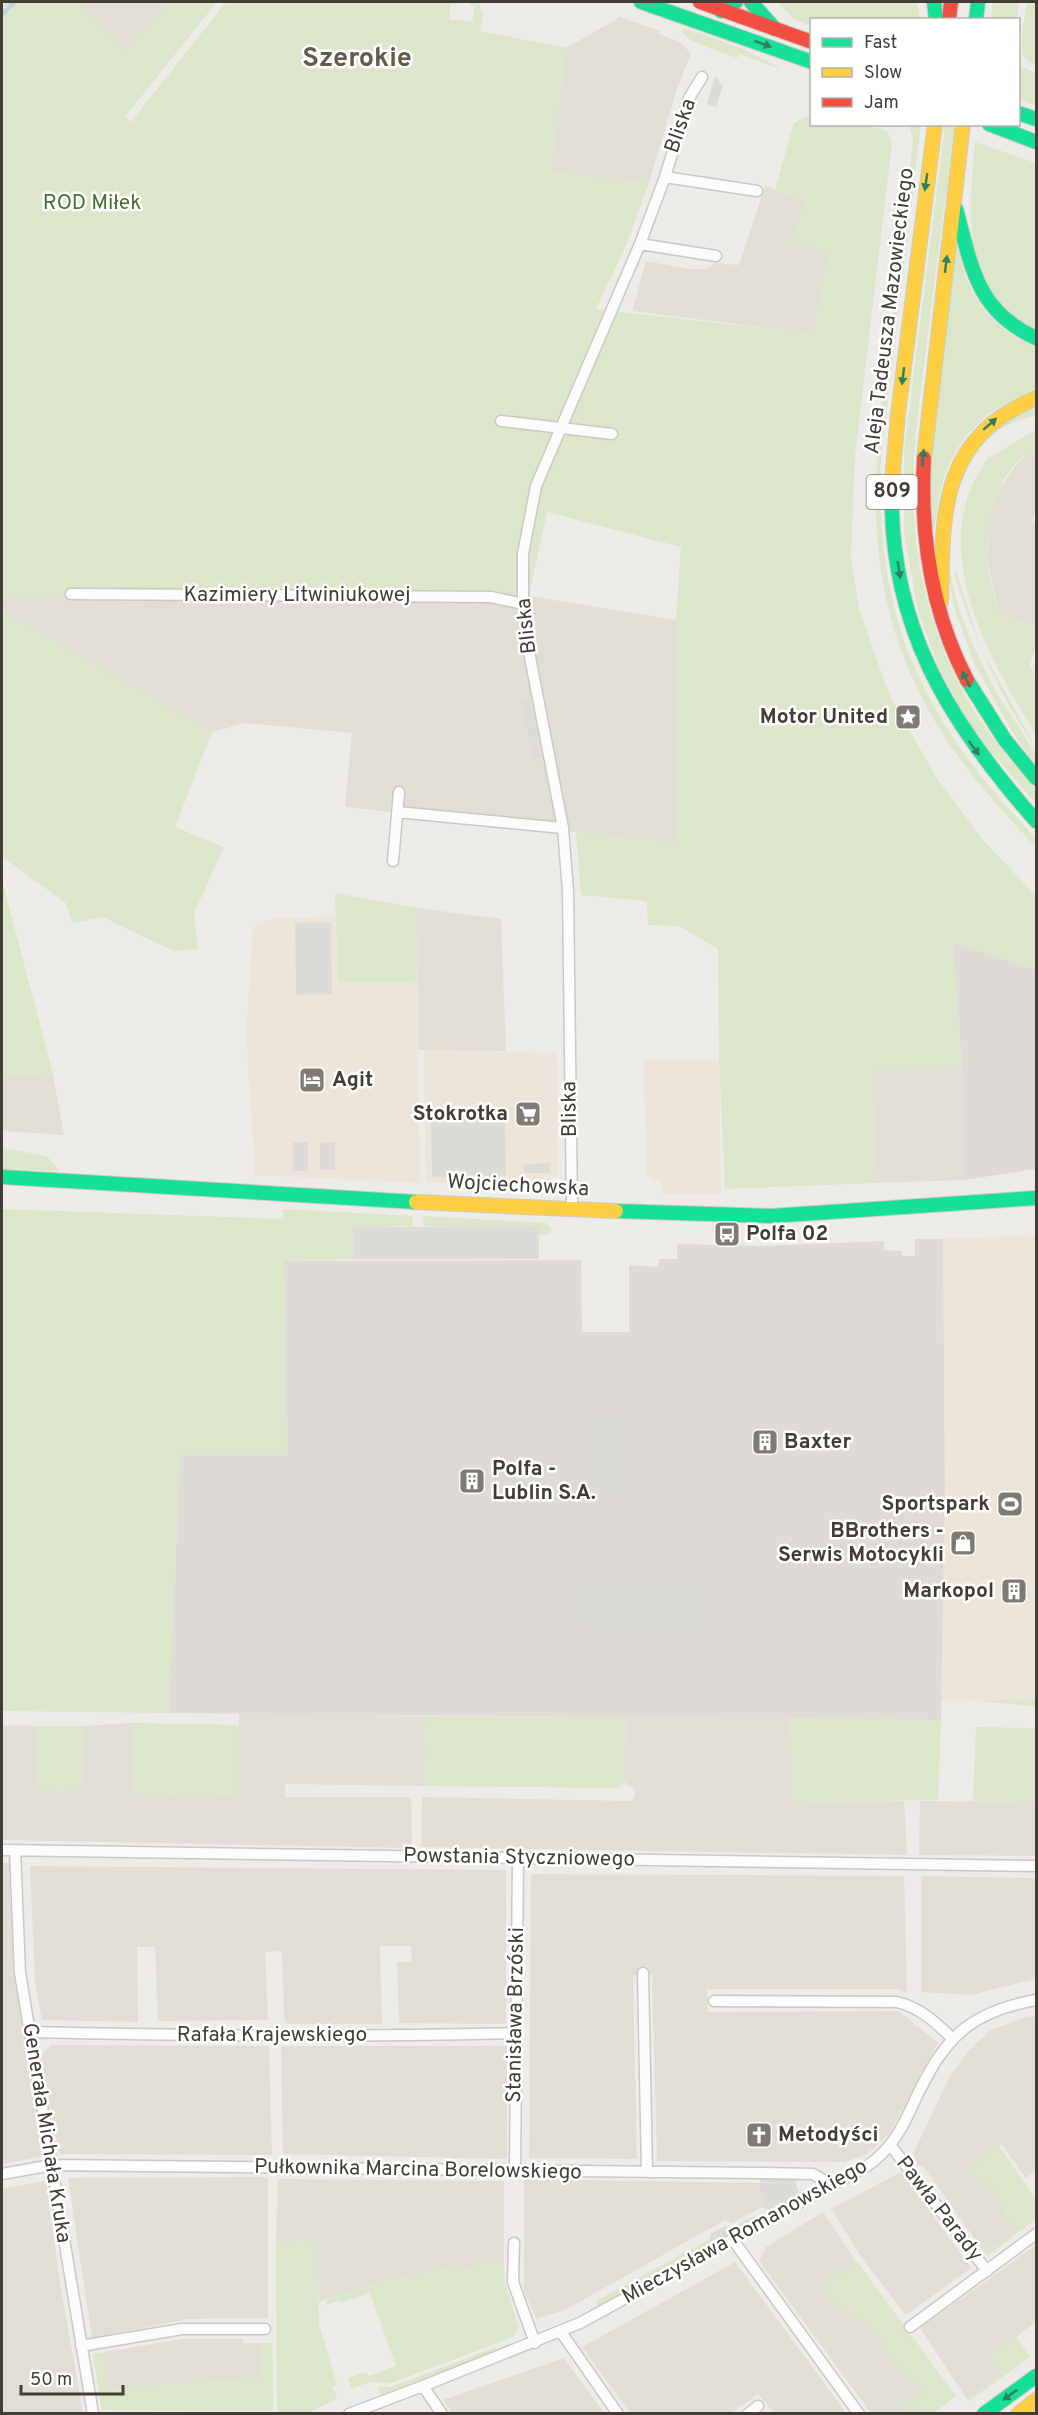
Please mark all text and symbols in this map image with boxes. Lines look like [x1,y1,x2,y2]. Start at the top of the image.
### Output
legend [810,18,1020,126]
text: Fast [864,32,897,55]
one-way arrow [754,40,772,50]
district label: Szerokie [302,42,412,76]
text: Slow [864,62,902,85]
text: Jam [864,92,899,115]
street label: Bliska [659,95,703,157]
street label: Aleja Tadeusza Mazowieckiego [859,166,921,456]
one-way arrow [922,173,931,192]
park label: ROD Miłek [43,190,141,217]
one-way arrow [941,255,951,274]
one-way arrow [898,367,907,386]
one-way arrow [982,418,997,431]
one-way arrow [918,448,928,467]
road number: 809 [866,475,918,509]
one-way arrow [894,561,903,580]
street label: Kazimiery Litwiniukowej [184,582,411,609]
street label: Bliska [511,597,543,655]
one-way arrow [961,671,971,688]
place icon: Motor United [893,702,923,732]
place label: Motor United [760,704,888,731]
one-way arrow [967,740,979,755]
hotel icon: Agit [297,1065,327,1095]
place label: Agit [332,1067,373,1094]
street label: Bliska [556,1081,584,1137]
supermarket icon: Stokrotka [513,1099,543,1129]
place label: Stokrotka [413,1101,508,1128]
street label: Wojciechowska [446,1169,590,1203]
bus stop icon: Polfa 02 [712,1219,742,1249]
place label: Polfa 02 [746,1221,828,1248]
building icon: Baxter [750,1427,780,1457]
place label: Baxter [784,1429,851,1456]
place label: Polfa - Lublin S.A. [492,1456,596,1507]
building icon: Polfa - Lublin S.A. [457,1466,487,1496]
sports icon: Sportspark [995,1489,1025,1519]
place label: Sportspark [881,1491,990,1518]
place label: BBrothers - Serwis Motocykli [778,1518,944,1569]
shop icon: BBrothers - Serwis Motocykli [948,1528,978,1558]
building icon: Markopol [999,1576,1029,1606]
place label: Markopol [903,1578,994,1605]
street label: Powstania Styczniowego [403,1842,635,1874]
street label: Stanisława Brzóski [501,1927,531,2103]
street label: Generała Michała Kruka [15,2021,77,2245]
street label: Rafała Krajewskiego [177,2022,367,2049]
church icon: Metodyści [744,2120,774,2150]
place label: Metodyści [778,2122,878,2149]
street label: Pawła Parady [889,2151,989,2267]
street label: Mieczysława Romanowskiego [618,2153,872,2311]
street label: Pułkownika Marcina Borelowskiego [254,2154,582,2186]
scale bar [21,2358,123,2396]
text: 50 m [30,2369,72,2392]
one-way arrow [1003,2389,1019,2401]

